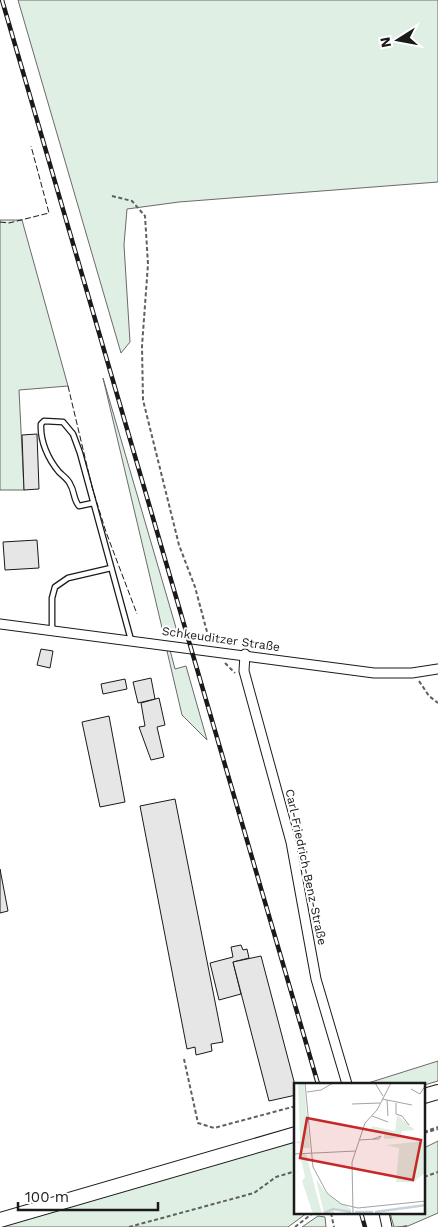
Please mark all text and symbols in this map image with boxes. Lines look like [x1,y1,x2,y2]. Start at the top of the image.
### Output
north arrow [373,15,423,65]
text: N [376,36,394,49]
street label: Schkeuditzer Straße [161,624,281,654]
street label: Carl-Friedrich-Benz-Straße [283,788,329,946]
inset map [294,1083,426,1214]
scale bar [18,1180,158,1212]
text: 100 m [25,1188,69,1206]

